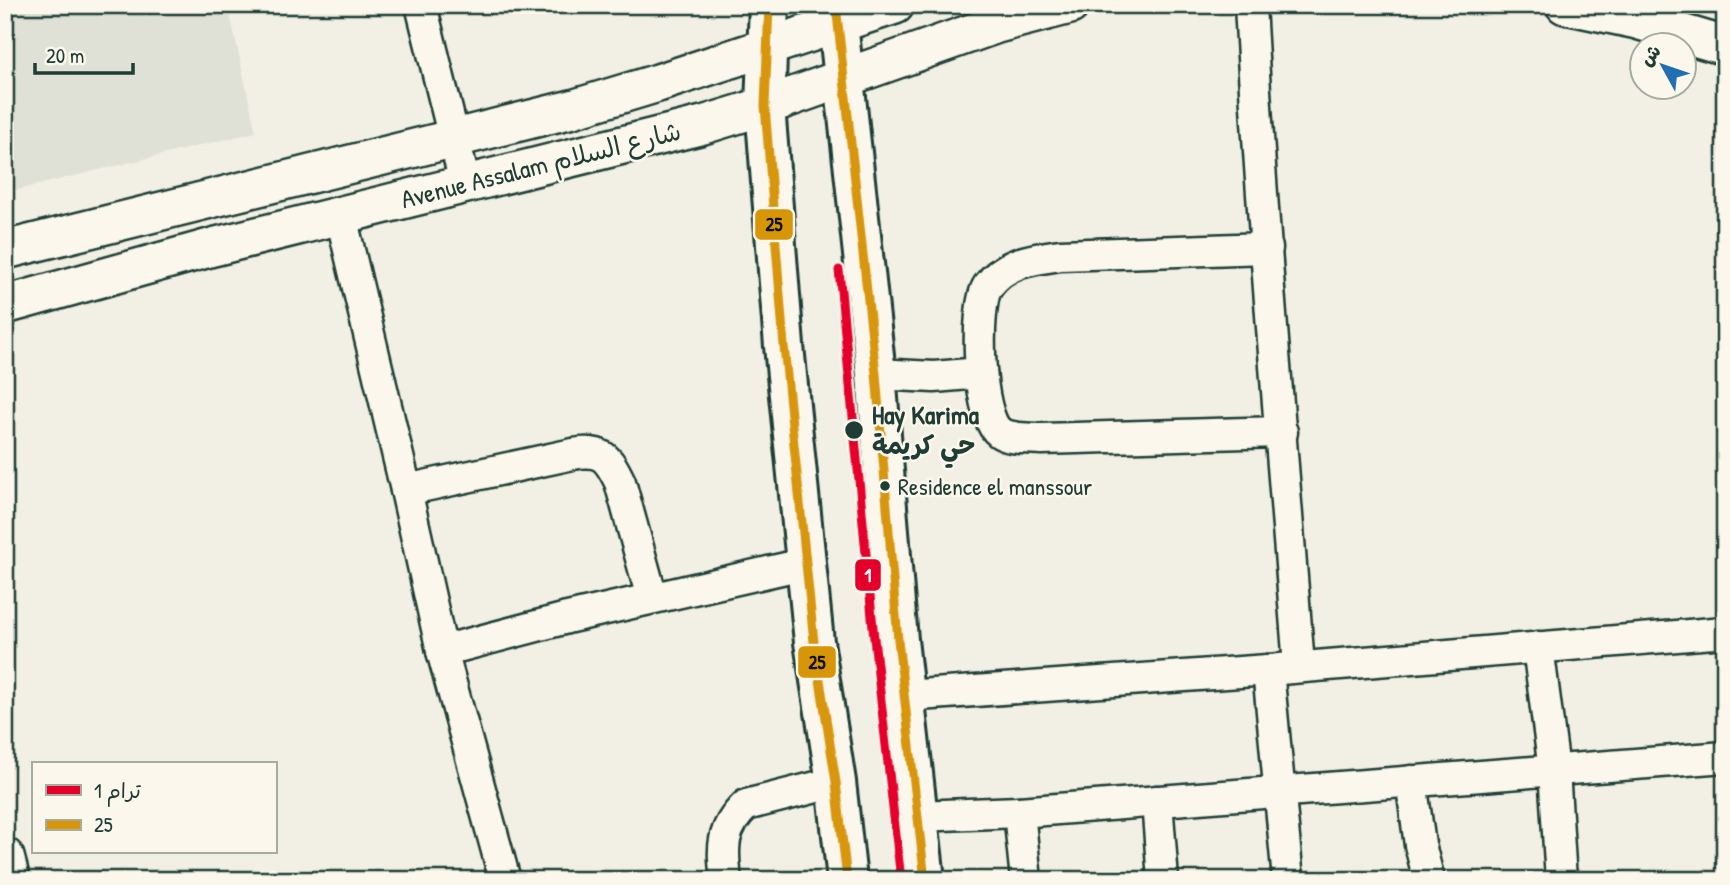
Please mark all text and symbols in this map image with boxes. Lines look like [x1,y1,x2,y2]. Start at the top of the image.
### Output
scale bar [35,32,133,76]
north arrow [1628,32,1698,102]
text: ش [1633,39,1667,71]
text: 20 m [46,41,84,70]
street label: Avenue Assalam شارع السلام [397,113,685,219]
line badge: 25 [754,208,794,241]
text: 25 [766,211,783,237]
place label: Hay Karima حي كريمة [872,397,980,469]
marker: Hay Karima حي كريمة [843,419,865,441]
place label: Residence el manssour [898,470,1092,502]
marker: Residence el manssour [878,479,892,493]
line badge: 1 [854,558,882,592]
text: 1 [865,562,872,588]
line badge: 25 [797,645,837,679]
text: 25 [809,649,826,675]
legend [32,762,276,854]
text: ترام 1 [94,776,142,807]
text: 25 [94,810,113,839]

